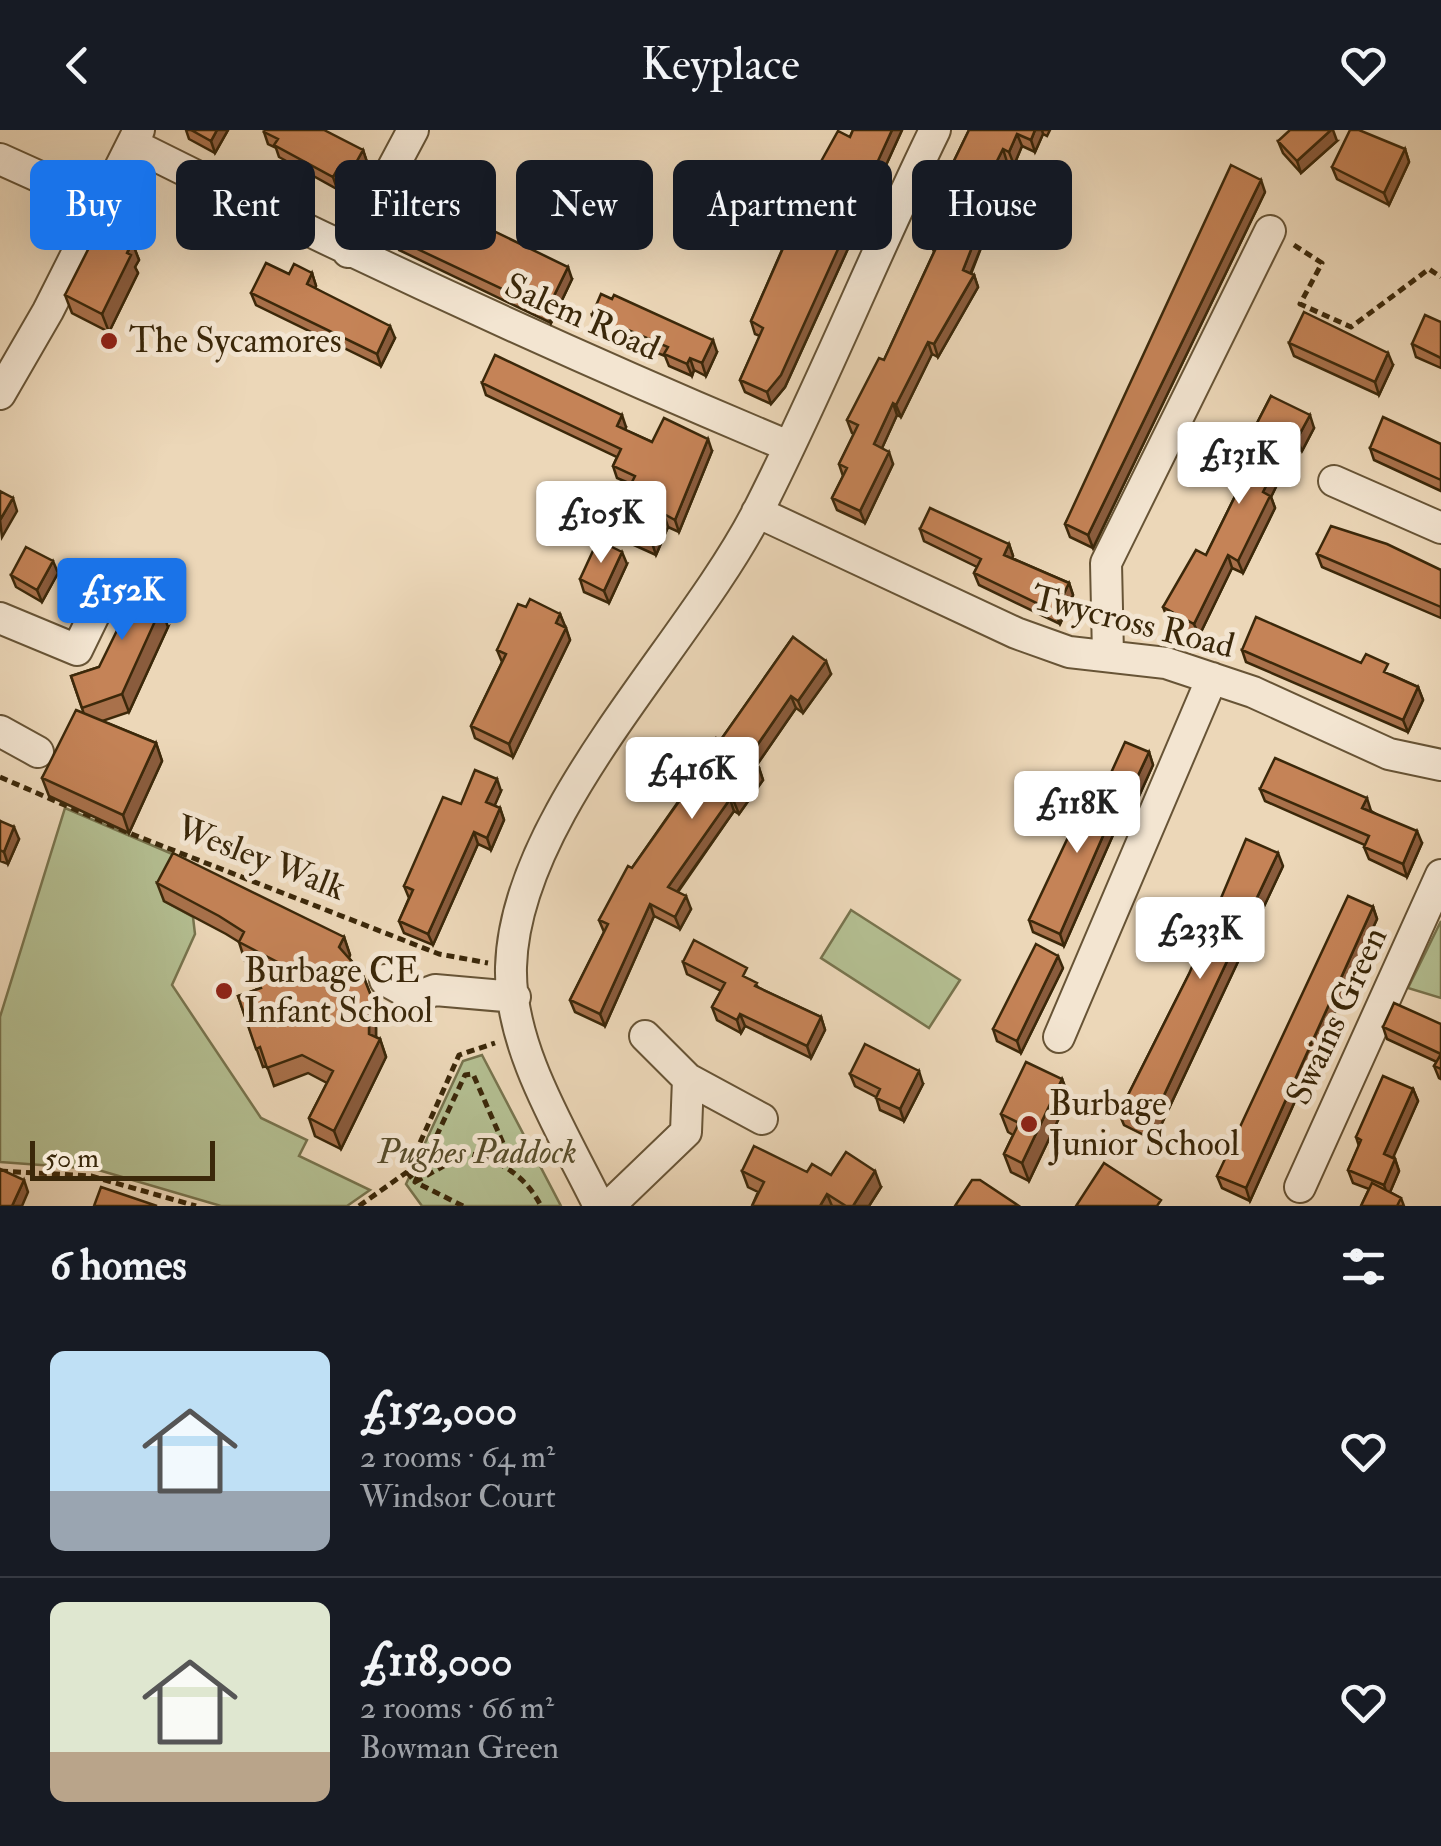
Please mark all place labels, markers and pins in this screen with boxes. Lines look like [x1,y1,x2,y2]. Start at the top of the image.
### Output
place label: The Sycamores [129,319,342,363]
marker: The Sycamores [98,330,120,352]
pin: £131K [1169,422,1309,507]
pin: £105K [531,481,671,566]
pin: £152K [52,558,192,643]
pin: £416K [622,737,762,822]
pin: £118K [1007,771,1147,856]
pin: £233K [1130,897,1270,982]
place label: Burbage CE Infant School [244,949,433,1033]
marker: Burbage CE Infant School [213,980,235,1002]
place label: Burbage Junior School [1048,1082,1239,1166]
marker: Burbage Junior School [1018,1113,1040,1135]

